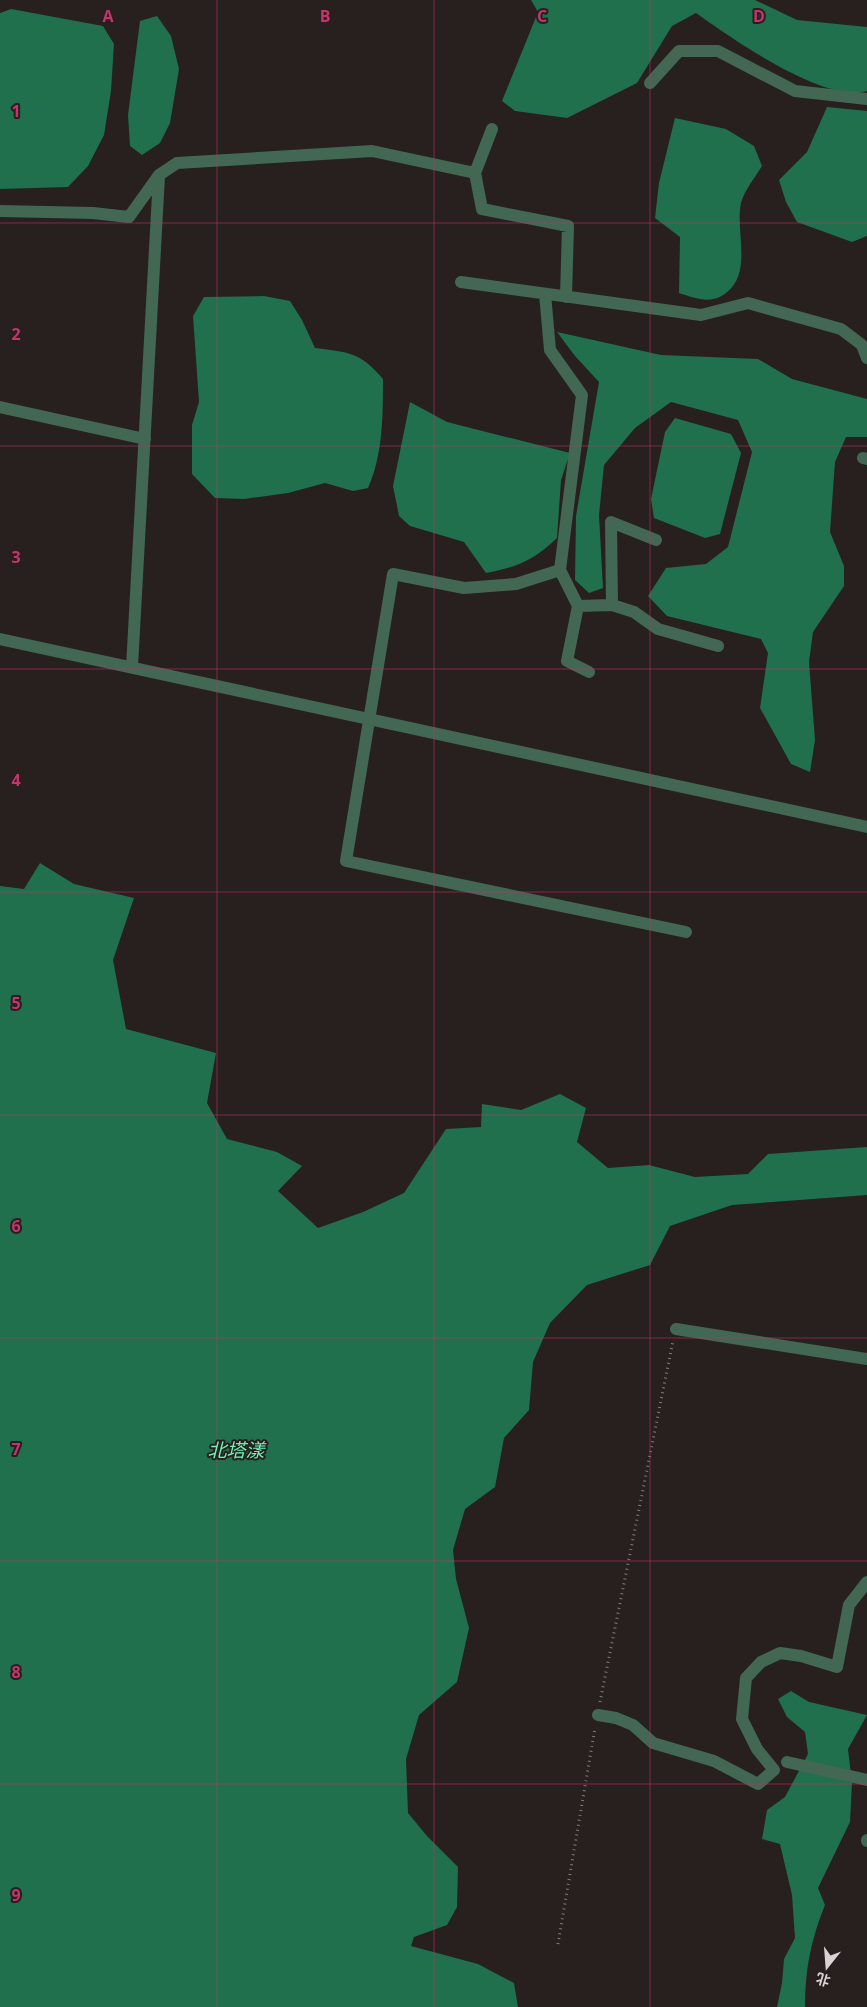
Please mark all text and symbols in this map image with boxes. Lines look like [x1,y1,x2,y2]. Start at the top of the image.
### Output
text: A [102,5,114,27]
text: B [320,5,330,27]
text: C [537,5,547,27]
text: D [753,5,765,27]
text: 1 [11,100,21,122]
text: 2 [11,323,21,345]
text: 3 [11,546,21,568]
text: 4 [11,769,21,791]
text: 5 [11,992,21,1014]
text: 6 [11,1215,21,1237]
water label: 北塔漾 [207,1437,267,1463]
text: 7 [11,1438,21,1460]
text: 8 [11,1661,21,1683]
text: 9 [11,1884,21,1906]
north arrow [802,1942,852,1992]
text: 北 [814,1969,833,1991]

